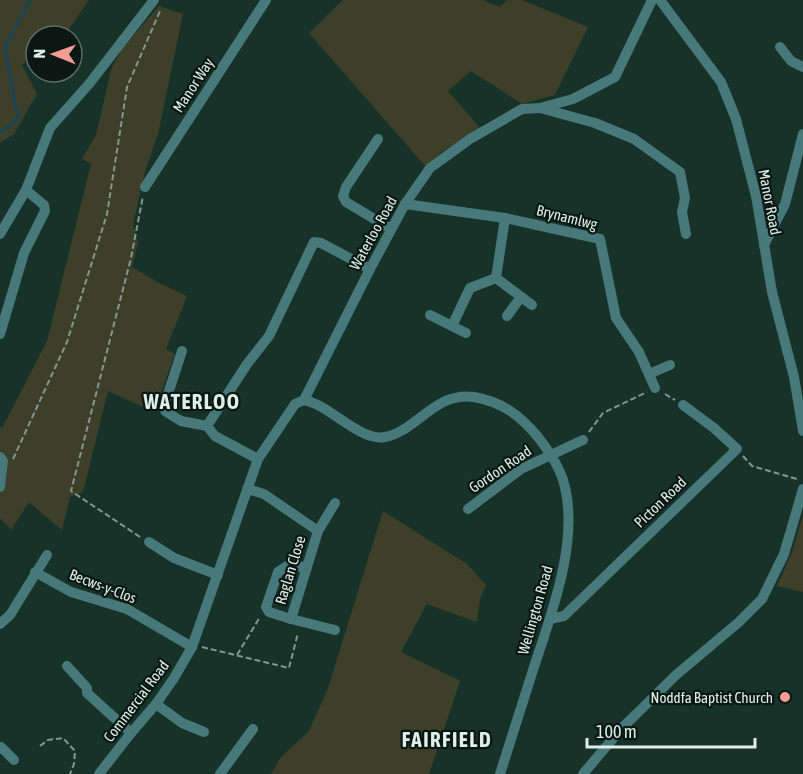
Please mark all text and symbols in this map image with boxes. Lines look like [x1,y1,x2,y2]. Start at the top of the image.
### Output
north arrow [24,24,84,84]
text: N [30,49,48,59]
street label: Manor Way [169,55,217,115]
street label: Manor Road [755,168,785,236]
street label: Waterloo Road [346,193,400,273]
street label: Brynamlwg [535,201,600,233]
district label: WATERLOO [142,389,241,413]
street label: Gordon Road [466,442,534,496]
street label: Picton Road [631,473,689,531]
street label: Raglan Close [272,533,309,606]
street label: Wellington Road [514,564,556,656]
street label: Becws-y-Clos [67,565,139,607]
street label: Commercial Road [100,657,172,745]
place label: Noddfa Baptist Church [651,689,773,706]
marker: Noddfa Baptist Church [778,690,792,704]
scale bar [587,711,755,749]
text: 100 m [596,721,637,742]
district label: FAIRFIELD [402,727,492,751]

